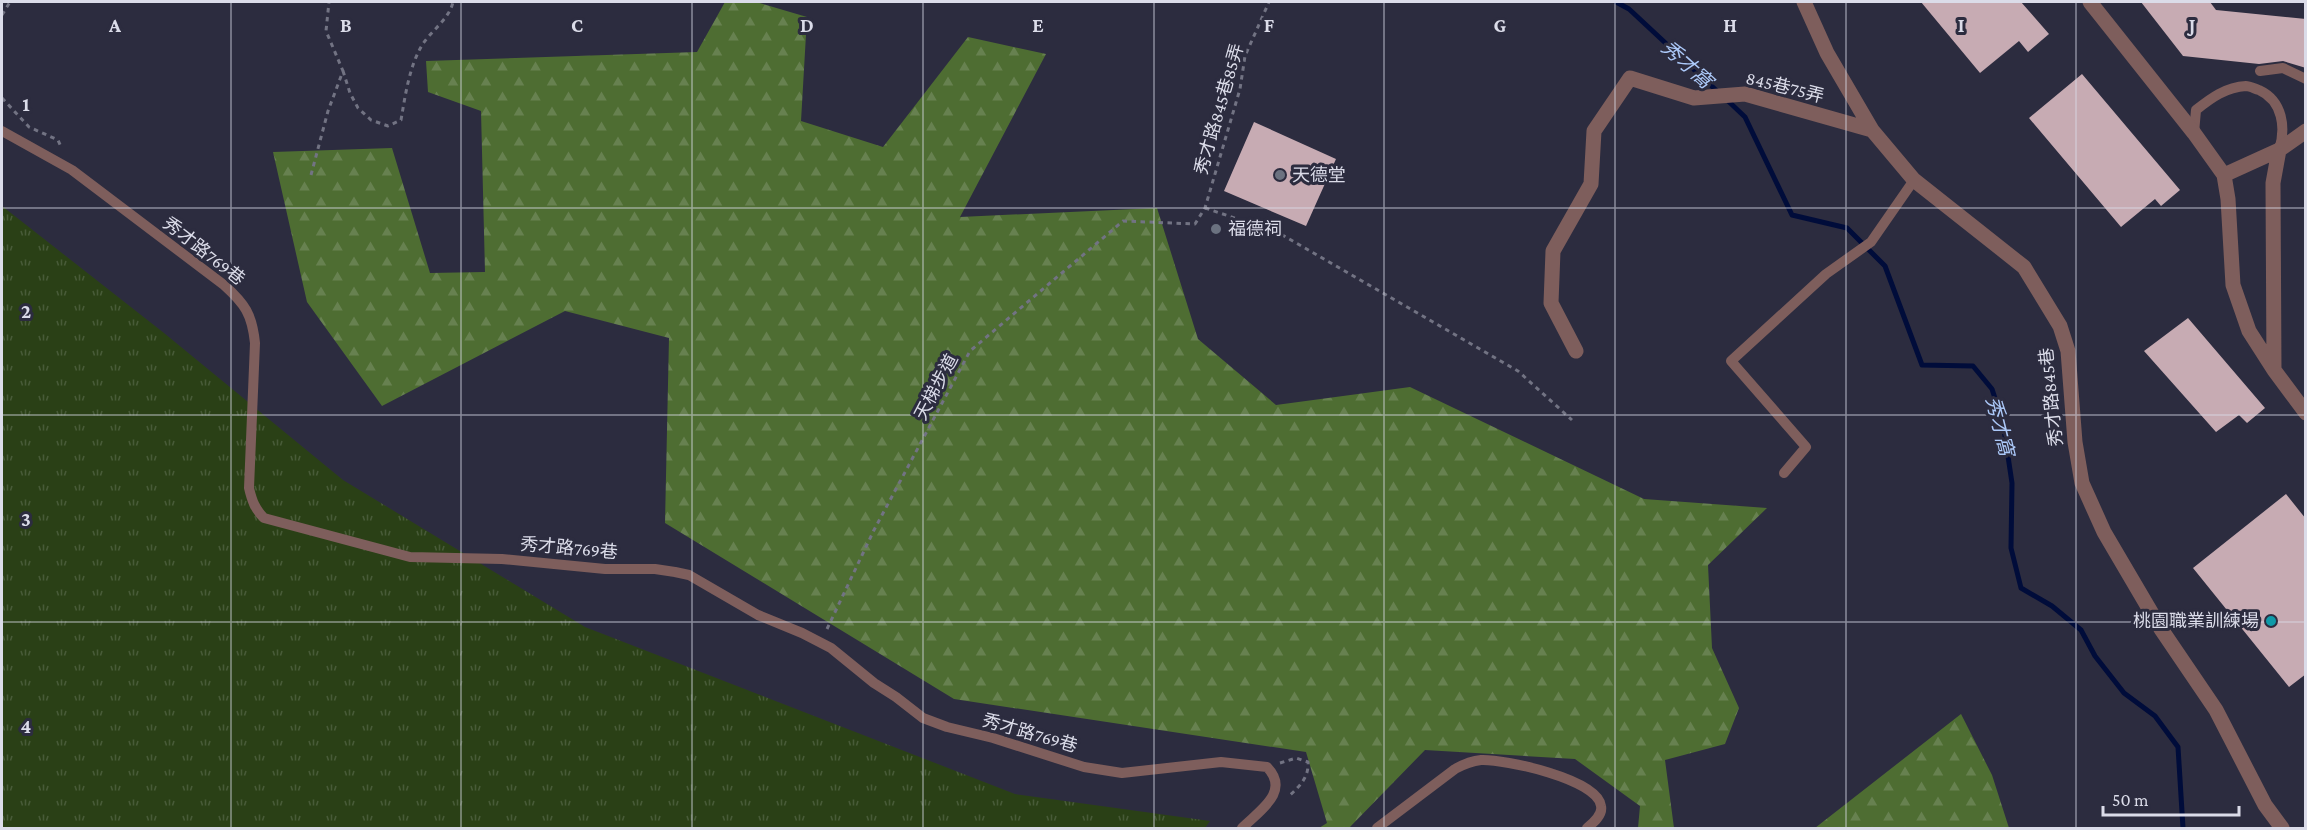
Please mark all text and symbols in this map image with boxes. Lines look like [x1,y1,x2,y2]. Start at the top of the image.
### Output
text: A [108,14,122,36]
text: B [340,14,352,36]
text: C [571,14,583,36]
text: D [800,14,814,36]
text: E [1032,14,1044,36]
text: F [1264,14,1275,36]
text: G [1494,14,1507,36]
text: H [1723,14,1737,36]
text: I [1958,14,1965,36]
text: J [2187,14,2196,36]
water label: 秀才窩 [1657,36,1719,94]
street label: 秀才路845巷85弄 [1191,41,1247,177]
street label: 845巷75弄 [1744,68,1826,106]
text: 1 [22,93,30,115]
place label: 天德堂 [1292,165,1346,185]
marker: 天德堂 [1273,168,1287,182]
street label: 秀才路769巷 [159,213,249,289]
place label: 福德祠 [1228,219,1282,239]
marker: 福德祠 [1209,222,1223,236]
text: 2 [21,300,31,322]
street label: 秀才路845巷 [2036,347,2066,447]
street label: 天梯步道 [910,351,962,423]
water label: 秀才窩 [1982,394,2019,461]
text: 3 [21,508,31,530]
street label: 秀才路769巷 [519,534,619,562]
place label: 桃園職業訓練場 [2133,611,2259,631]
marker: 桃園職業訓練場 [2264,614,2278,628]
street label: 秀才路769巷 [980,710,1080,756]
text: 4 [21,715,32,737]
scale bar [2103,779,2240,817]
text: 50 m [2112,790,2149,810]

